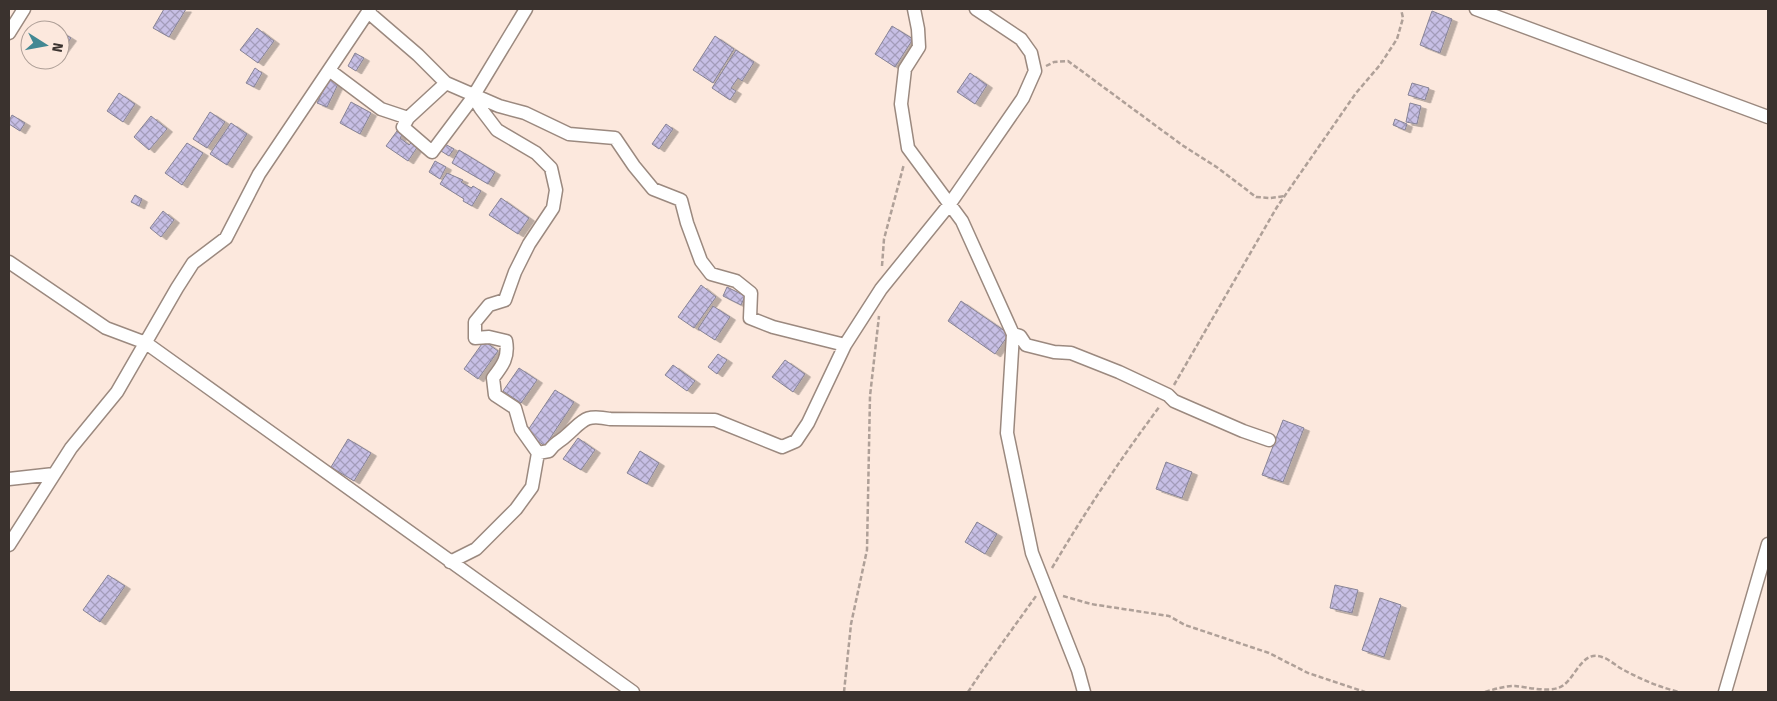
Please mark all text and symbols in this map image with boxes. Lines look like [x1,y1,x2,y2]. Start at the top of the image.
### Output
north arrow [20,20,70,70]
text: N [48,41,67,54]

